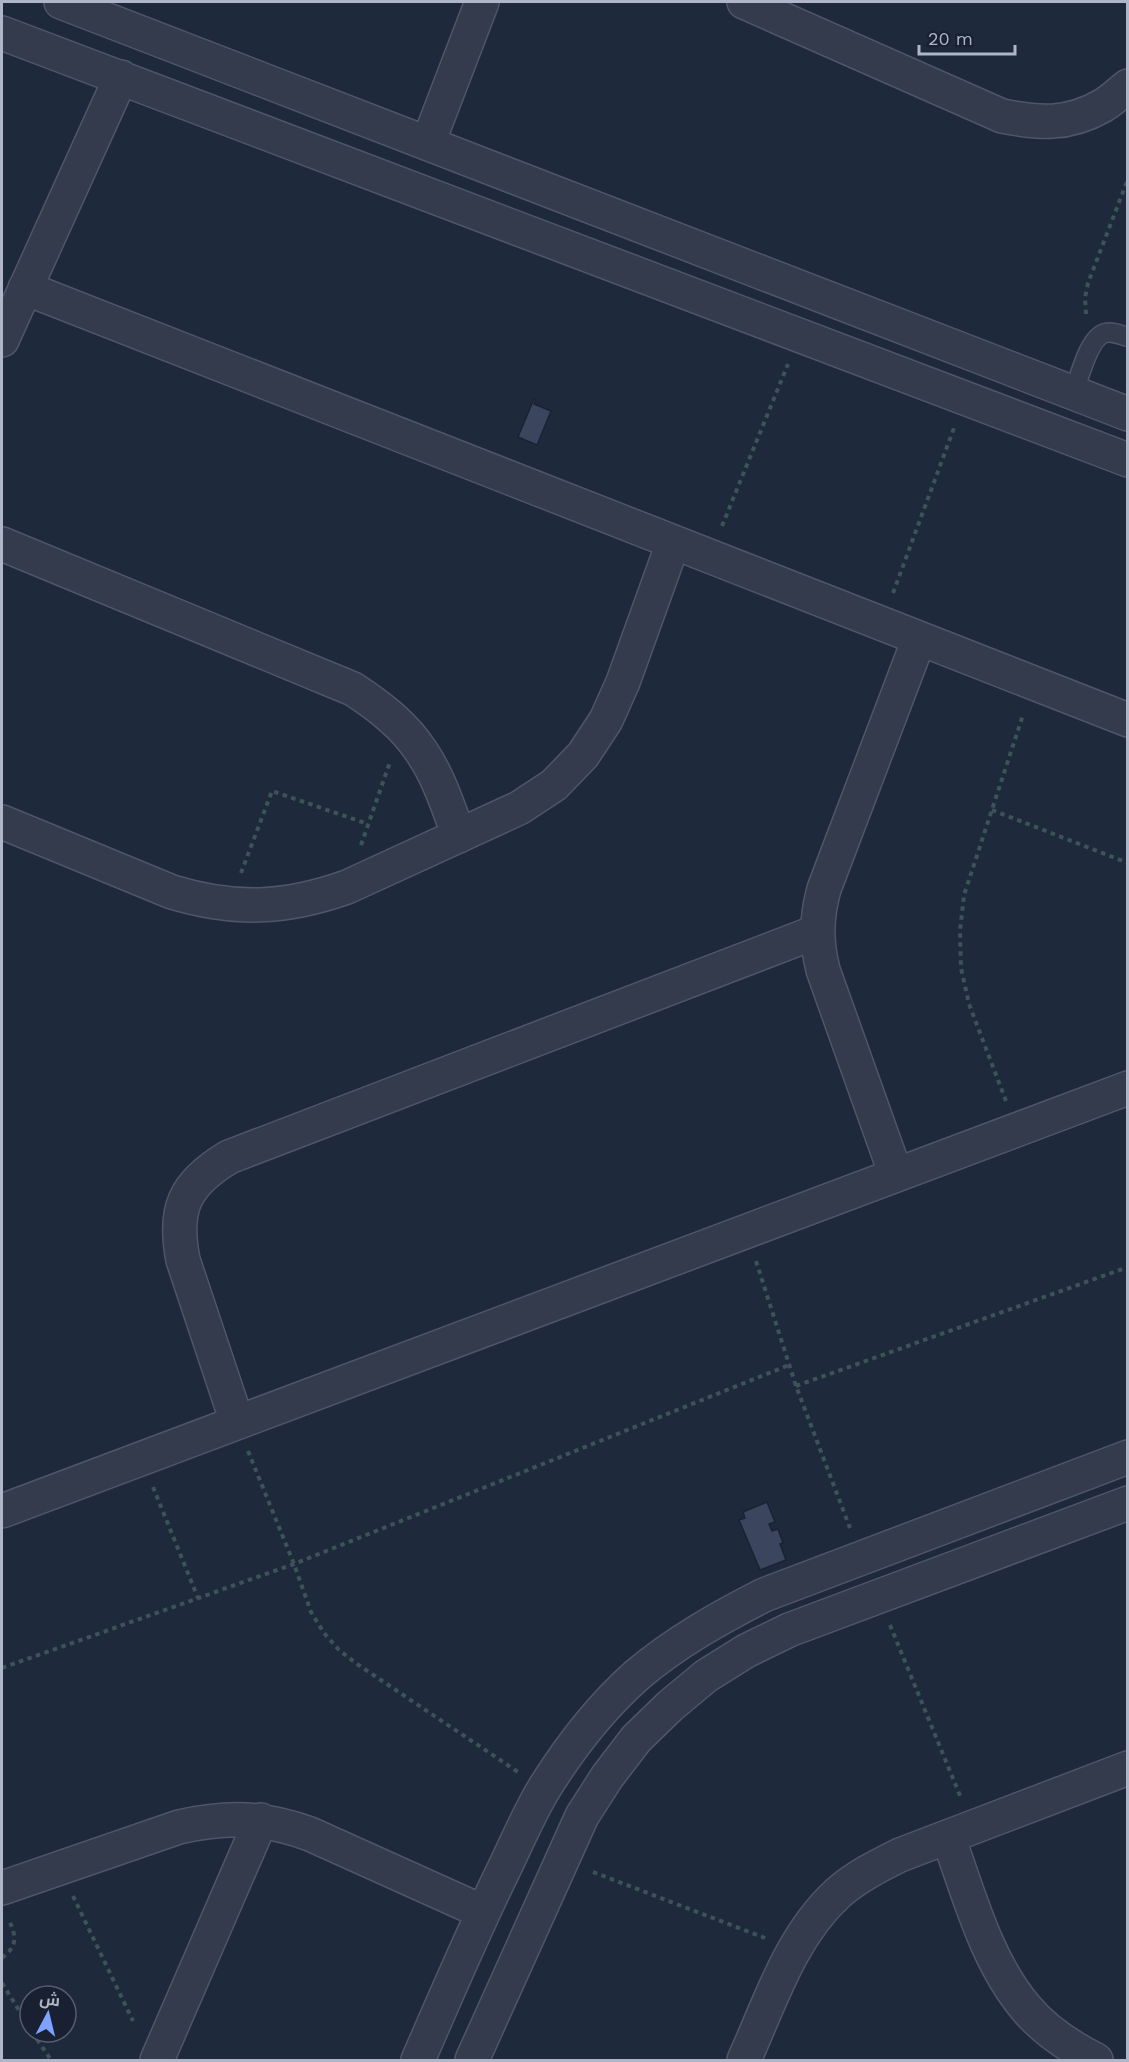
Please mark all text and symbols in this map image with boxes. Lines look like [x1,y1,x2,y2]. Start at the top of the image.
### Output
scale bar [919,18,1015,56]
text: 20 m [928,28,973,49]
north arrow [18,1984,78,2044]
text: ش [38,1989,61,2010]

